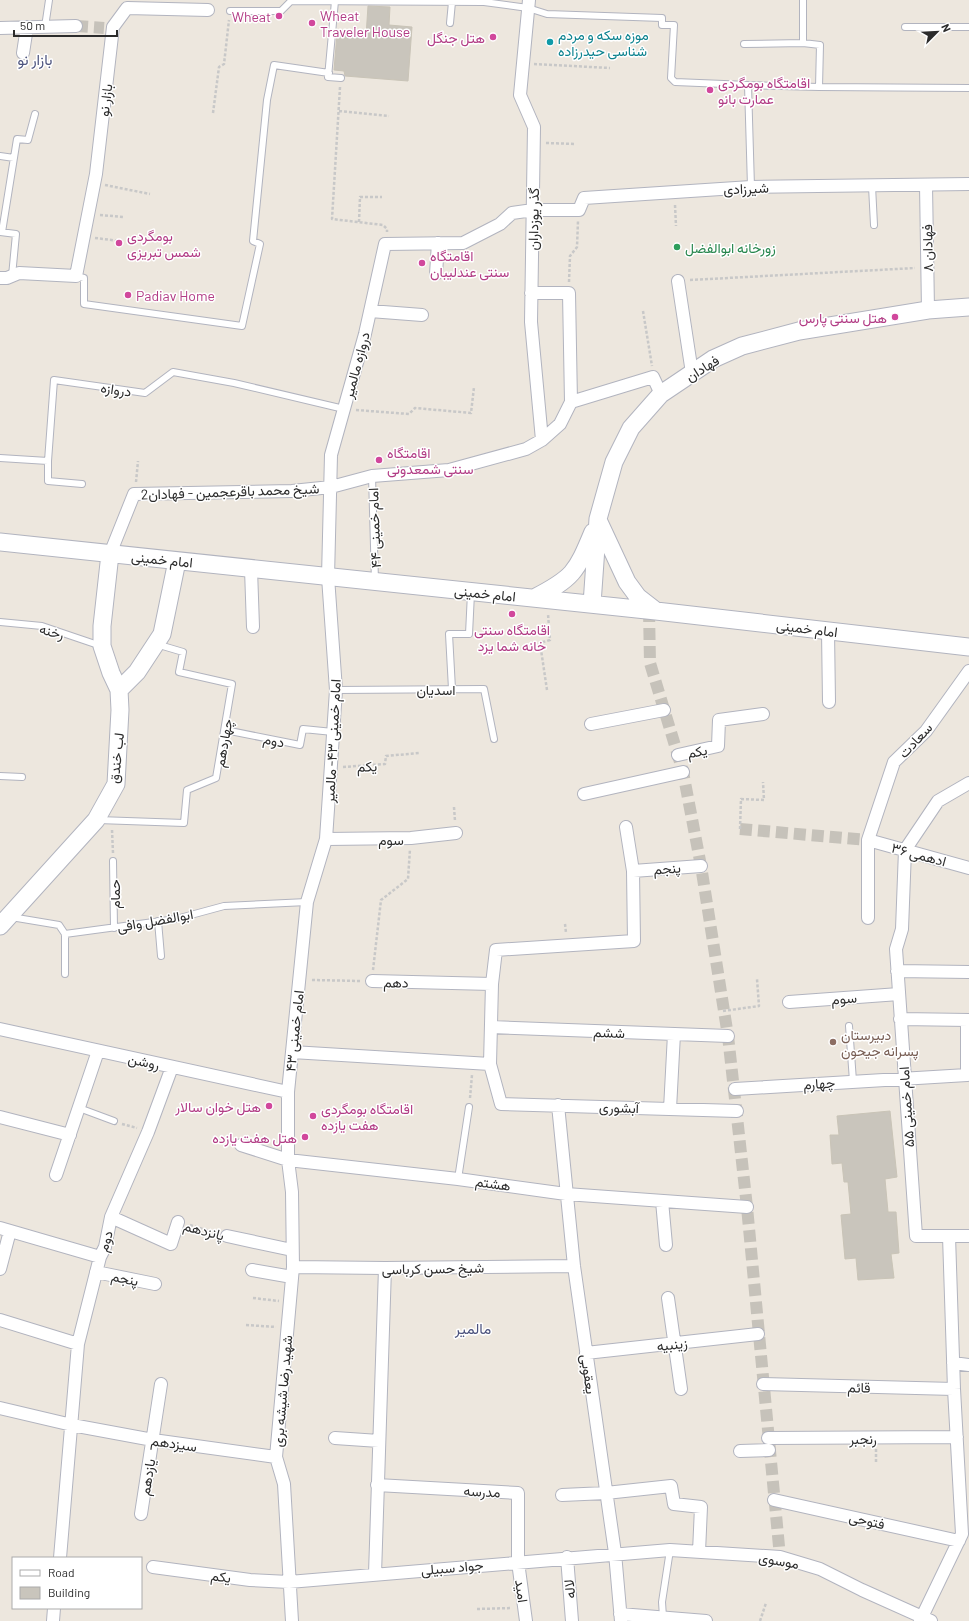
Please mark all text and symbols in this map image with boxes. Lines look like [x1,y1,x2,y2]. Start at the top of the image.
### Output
place label: Wheat Traveler House [320,7,410,40]
place label: Wheat [232,8,271,25]
marker: Wheat [274,11,284,21]
scale bar [14,12,117,38]
north arrow [917,12,957,52]
text: 50 m [20,18,45,32]
marker: Wheat Traveler House [307,18,317,28]
text: N [939,22,954,34]
place label: موزه سکه و مردم شناسی حیدرزاده [558,26,649,60]
place label: هتل جنگل [427,29,485,47]
marker: هتل جنگل [488,32,498,42]
marker: موزه سکه و مردم شناسی حیدرزاده [545,37,555,47]
district label: بازار نو [17,50,53,69]
place label: اقامتگاه بومگردی عمارت بانو [718,74,810,108]
street label: بازار نو [95,83,116,117]
marker: اقامتگاه بومگردی عمارت بانو [705,85,715,95]
street label: شیرزادی [723,179,769,198]
street label: گذر يوزداران [524,187,543,251]
street label: فهادان ۸ [918,224,937,272]
place label: بومگردی شمس تبریزی [127,227,201,261]
marker: بومگردی شمس تبریزی [114,238,124,248]
place label: زورخانه ابوالفضل [685,239,776,257]
marker: زورخانه ابوالفضل [672,242,682,252]
place label: اقامتگاه سنتی عندلیبان [430,247,509,281]
marker: اقامتگاه سنتی عندلیبان [417,258,427,268]
place label: Padiav Home [136,287,215,304]
marker: Padiav Home [123,290,133,300]
place label: هتل سنتی پارس [799,309,887,328]
marker: هتل سنتی پارس [890,312,900,322]
street label: دروازه مالمیر [339,330,374,401]
street label: فهادان [682,351,722,386]
street label: دروازه [99,378,133,401]
place label: اقامتگاه سنتی شمعدونی [387,444,473,478]
marker: اقامتگاه سنتی شمعدونی [374,455,384,465]
street label: شیخ محمد باقرعجمین - فهادان2 [140,479,320,506]
street label: امام خمینی ۴۴ [364,487,385,569]
street label: امام خمینی [130,547,194,572]
street label: امام خمینی [453,581,517,606]
marker: اقامتگاه سنتی خانه شما یزد [507,609,517,619]
street label: امام خمینی [775,616,839,641]
street label: رخنه [37,620,66,643]
place label: اقامتگاه سنتی خانه شما یزد [474,621,550,655]
street label: امام خمینی ۴۳- مالمیر [320,678,345,805]
street label: اسدیان [416,681,456,699]
street label: چهاردهم [210,717,238,769]
street label: سعادت [895,719,935,761]
street label: دوم [262,729,286,752]
street label: لب خندق [105,732,128,784]
street label: یکم [685,741,709,762]
street label: یکم [356,757,378,776]
street label: سوم [378,831,404,849]
street label: ادهمی ۳۶ [890,839,948,870]
street label: پنجم [653,859,681,879]
street label: حمام [106,879,124,909]
street label: ابوالفضل وافی [116,905,195,936]
street label: دهم [383,973,409,992]
street label: امام خمینی ۴۳ [281,989,308,1073]
street label: سوم [831,989,857,1008]
street label: ششم [593,1023,625,1042]
place label: دبیرستان پسرانه جیحون [841,1026,919,1061]
marker: دبیرستان پسرانه جیحون [828,1037,838,1047]
street label: روشن [126,1049,162,1074]
street label: امام خمینی ۵۵ [895,1066,918,1148]
street label: چهارم [802,1073,836,1095]
place label: هتل خوان سالار [174,1098,261,1116]
street label: آبشوری [599,1098,641,1117]
place label: اقامتگاه بومگردی هفت یازده [321,1100,413,1134]
marker: هتل خوان سالار [264,1101,274,1111]
marker: اقامتگاه بومگردی هفت یازده [308,1111,318,1121]
place label: هتل هفت یازده [212,1129,297,1147]
marker: هتل هفت یازده [300,1132,310,1142]
street label: هشتم [474,1172,512,1195]
street label: پانزدهم [181,1216,226,1246]
street label: دوم [94,1228,117,1254]
street label: شیخ حسن کرباسی [382,1259,484,1280]
street label: پنجم [109,1267,140,1291]
district label: مالمیر [454,1319,491,1338]
street label: شهید رضا شیشه بری [269,1334,296,1448]
street label: زینبیه [656,1334,689,1355]
street label: یعقوبی [577,1353,600,1395]
street label: قائم [847,1378,871,1397]
street label: رنجبر [848,1430,877,1448]
street label: سیزدهم [150,1431,198,1456]
street label: یازدهم [136,1457,159,1497]
street label: مدرسه [463,1482,501,1501]
street label: فتوحی [847,1508,887,1533]
street label: موسوی [757,1548,801,1573]
street label: جواد سبیلی [420,1556,484,1579]
legend [12,1557,142,1609]
text: Road [48,1565,75,1579]
street label: یکم [210,1566,232,1587]
street label: امید [512,1578,532,1604]
street label: لاله [560,1579,578,1599]
text: Building [48,1585,90,1599]

